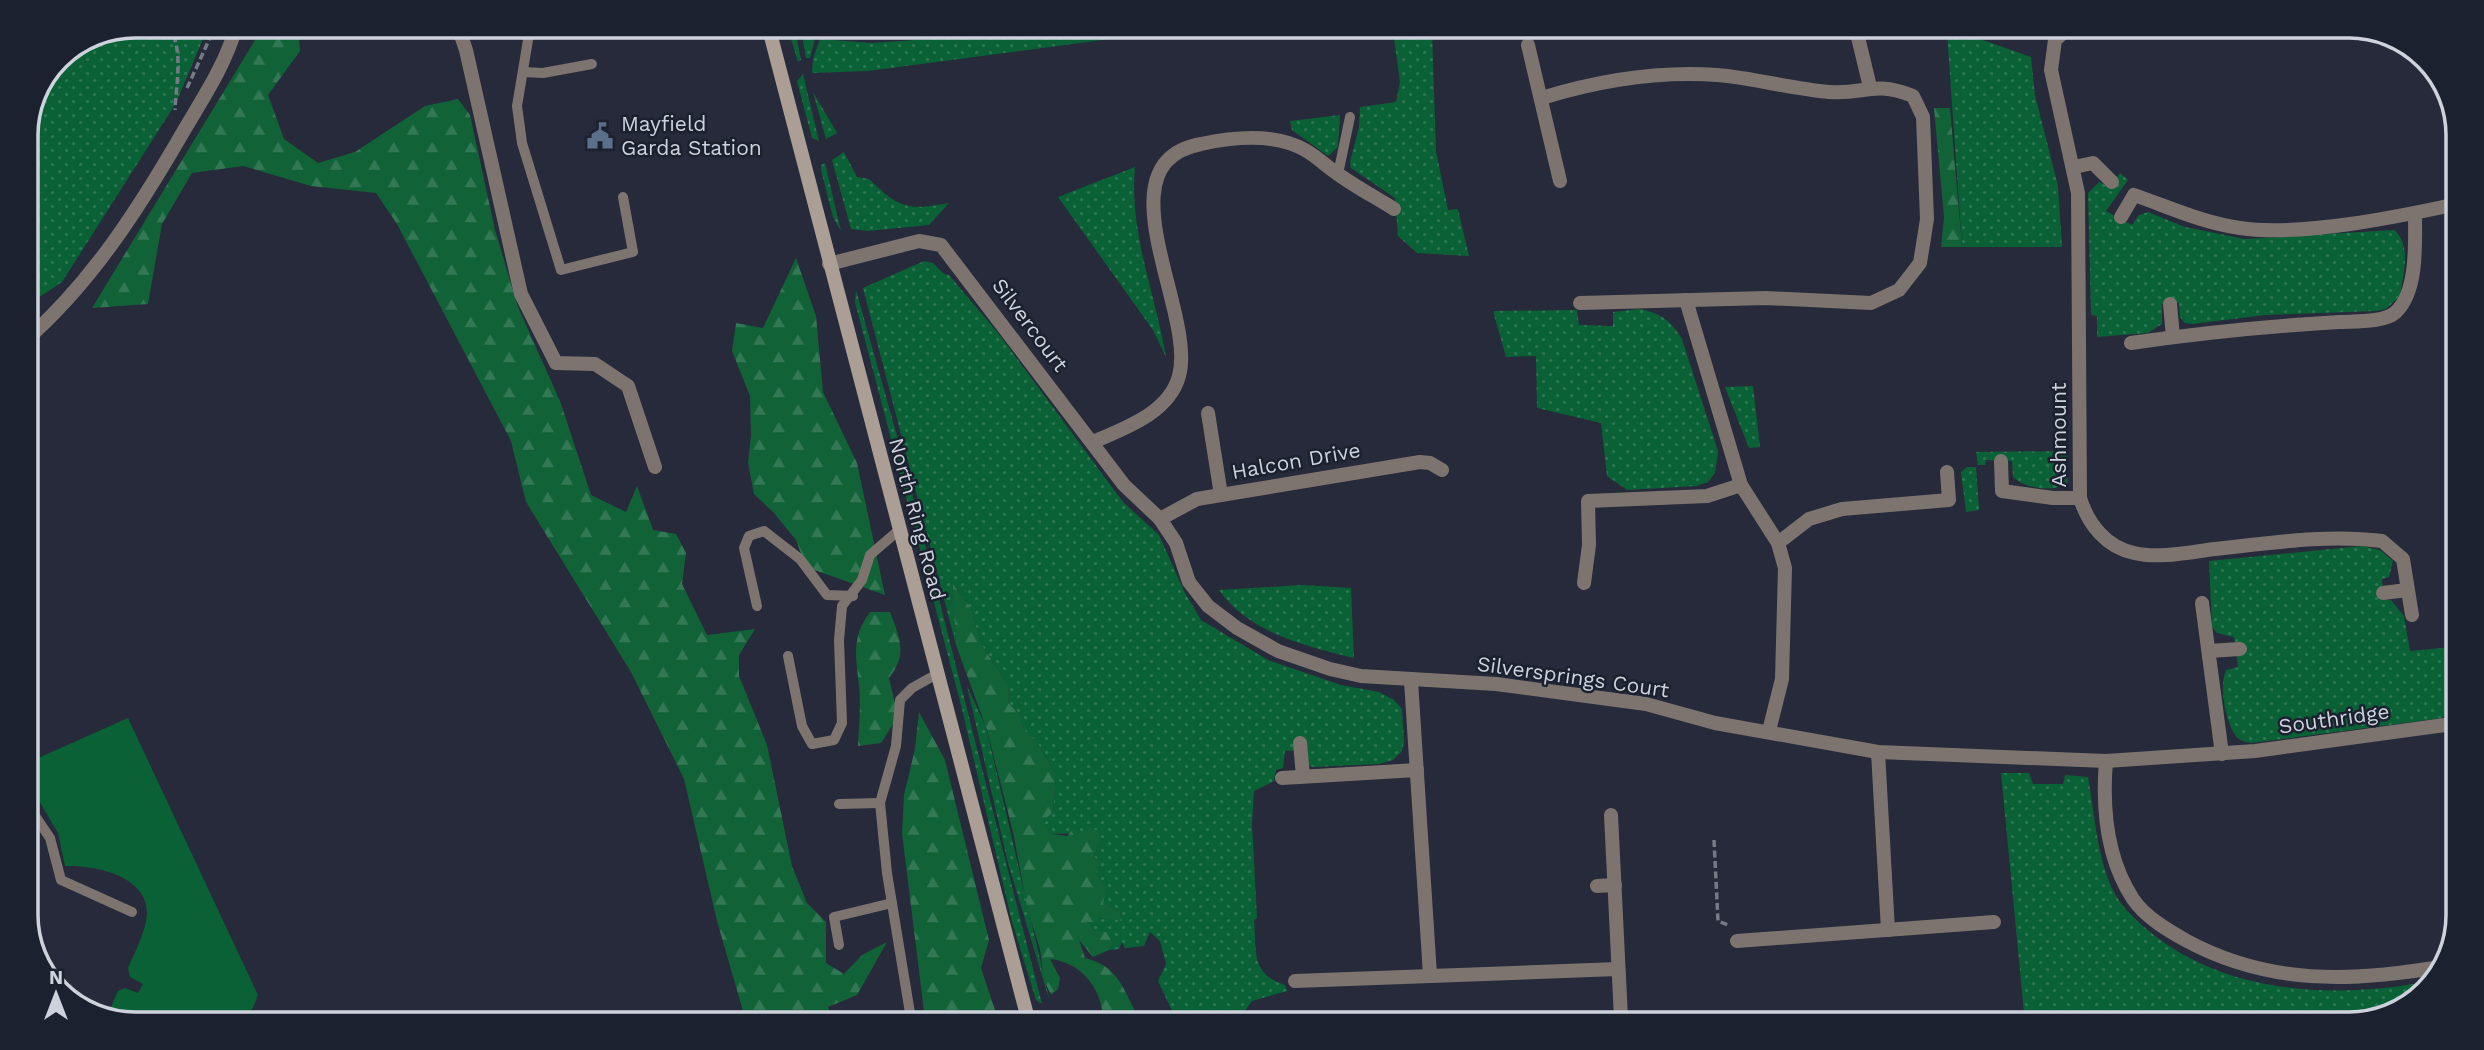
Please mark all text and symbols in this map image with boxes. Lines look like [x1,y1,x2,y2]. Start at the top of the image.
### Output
place label: Mayfield Garda Station [621,111,762,160]
public building icon: Mayfield Garda Station [585,121,615,151]
street label: Silvercourt [987,273,1074,376]
street label: Ashmount [2046,382,2071,488]
street label: North Ring Road [884,435,951,603]
street label: Halcon Drive [1230,437,1362,484]
street label: Silversprings Court [1475,651,1671,702]
street label: Southridge [2277,698,2391,739]
north arrow [21,959,91,1029]
text: N [49,966,63,989]

